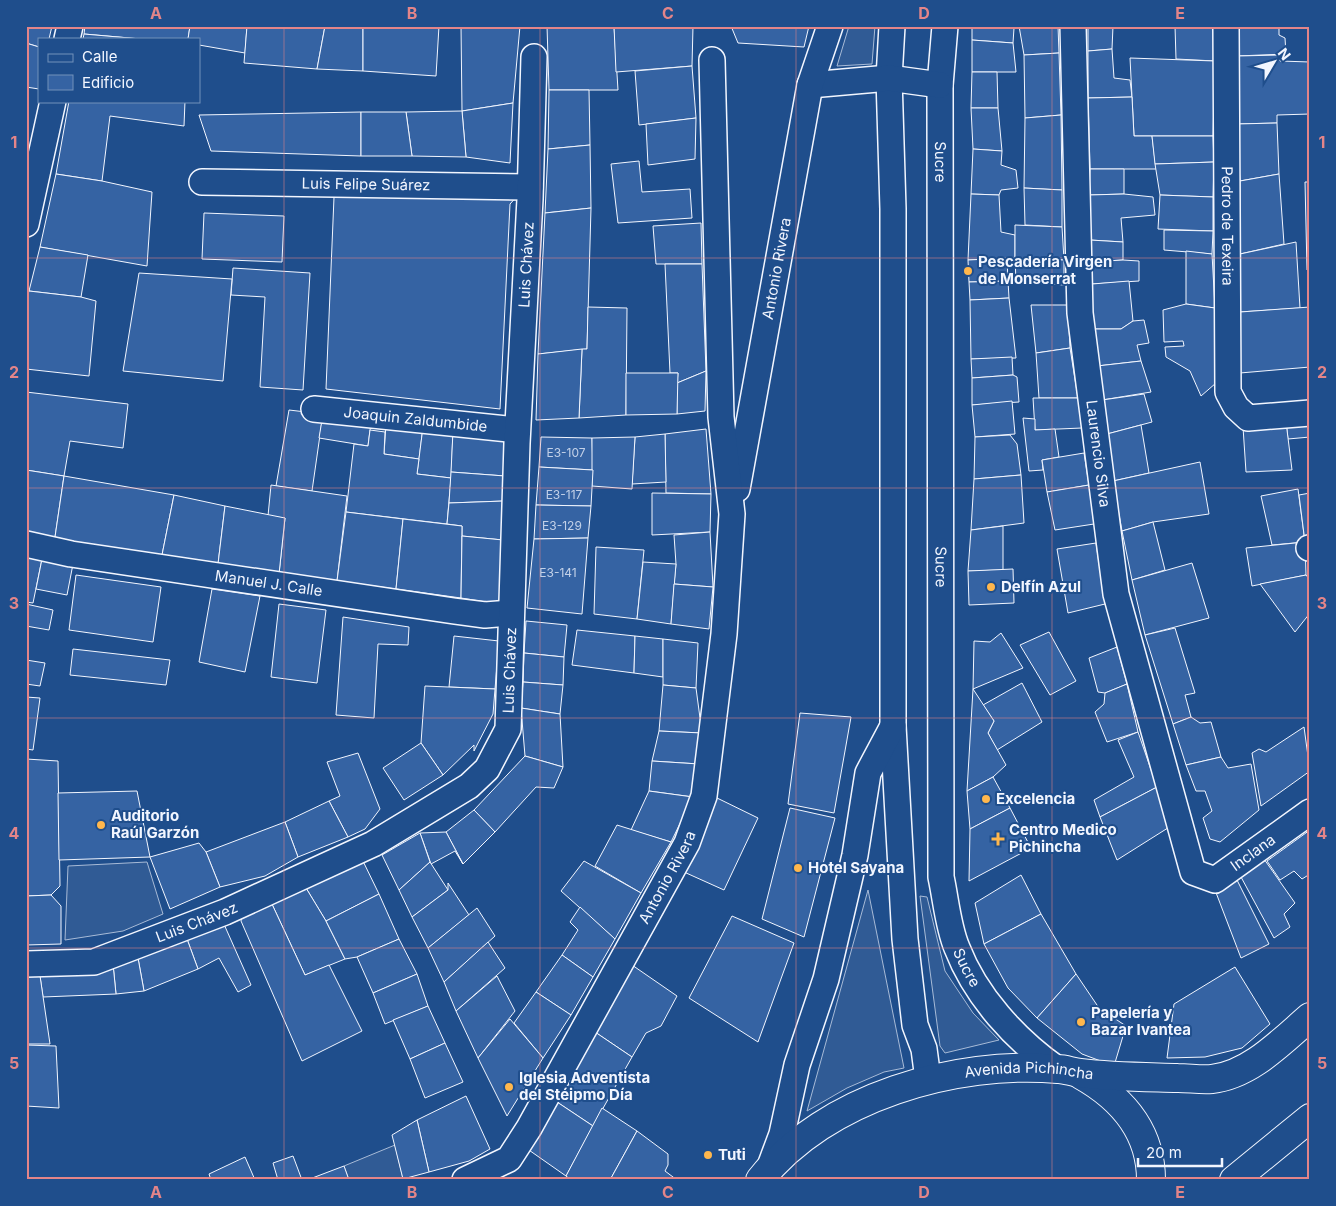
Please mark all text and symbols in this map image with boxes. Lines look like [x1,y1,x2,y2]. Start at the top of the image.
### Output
text: A [150,3,162,23]
text: B [407,3,417,23]
text: C [662,3,674,23]
text: D [918,3,930,23]
text: E [1175,3,1185,23]
legend [38,38,200,102]
north arrow [1248,38,1298,88]
text: N [1275,44,1295,63]
text: Calle [82,47,117,66]
text: Edificio [82,73,134,92]
text: 1 [11,132,17,152]
text: 1 [1319,132,1325,152]
street label: Sucre [931,141,950,182]
street label: Pedro de Texeira [1218,166,1237,286]
street label: Luis Felipe Suárez [301,174,431,194]
street label: Antonio Rivera [758,216,795,321]
street label: Luis Chávez [514,221,538,308]
place label: Pescadería Virgen de Monserrat [978,252,1112,288]
marker: Pescadería Virgen de Monserrat [962,265,974,277]
text: 2 [9,362,19,382]
text: 2 [1317,362,1327,382]
street label: Laurencio Silva [1082,399,1115,508]
street label: Joaquin Zaldumbide [343,402,488,436]
house number: E3-107 [546,445,586,460]
house number: E3-117 [546,487,583,502]
house number: E3-129 [542,518,582,533]
street label: Sucre [932,546,951,587]
house number: E3-141 [539,565,577,580]
street label: Manuel J. Calle [214,566,324,600]
place label: Delfín Azul [1001,577,1081,596]
marker: Delfín Azul [985,581,997,593]
text: 3 [9,593,19,613]
text: 3 [1317,593,1327,613]
street label: Luis Chávez [498,627,520,714]
place label: Excelencia [996,789,1075,808]
marker: Excelencia [980,793,992,805]
place label: Auditorio Raúl Garzón [111,806,199,842]
marker: Auditorio Raúl Garzón [95,819,107,831]
place label: Centro Medico Pichincha [1009,820,1117,856]
text: 4 [9,823,20,843]
text: 4 [1317,823,1328,843]
street label: Antonio Rivera [634,828,700,927]
street label: Inclana [1227,830,1279,875]
marker: Centro Medico Pichincha [991,832,1005,846]
place label: Hotel Sayana [808,858,904,877]
marker: Hotel Sayana [792,862,804,874]
street label: Luis Chávez [153,898,240,947]
street label: Sucre [949,945,985,991]
place label: Papelería y Bazar Ivantea [1091,1003,1191,1039]
marker: Papelería y Bazar Ivantea [1075,1016,1087,1028]
text: 5 [9,1053,19,1073]
text: 5 [1317,1053,1327,1073]
street label: Avenida Pichincha [963,1058,1094,1083]
place label: Iglesia Adventista del Stéipmo Día [519,1068,650,1104]
marker: Iglesia Adventista del Stéipmo Día [503,1081,515,1093]
scale bar [1138,1136,1222,1168]
text: 20 m [1146,1143,1182,1162]
place label: Tuti [718,1145,746,1164]
marker: Tuti [702,1149,714,1161]
text: A [150,1182,162,1202]
text: B [407,1182,417,1202]
text: C [662,1182,674,1202]
text: D [918,1182,930,1202]
text: E [1175,1182,1185,1202]

